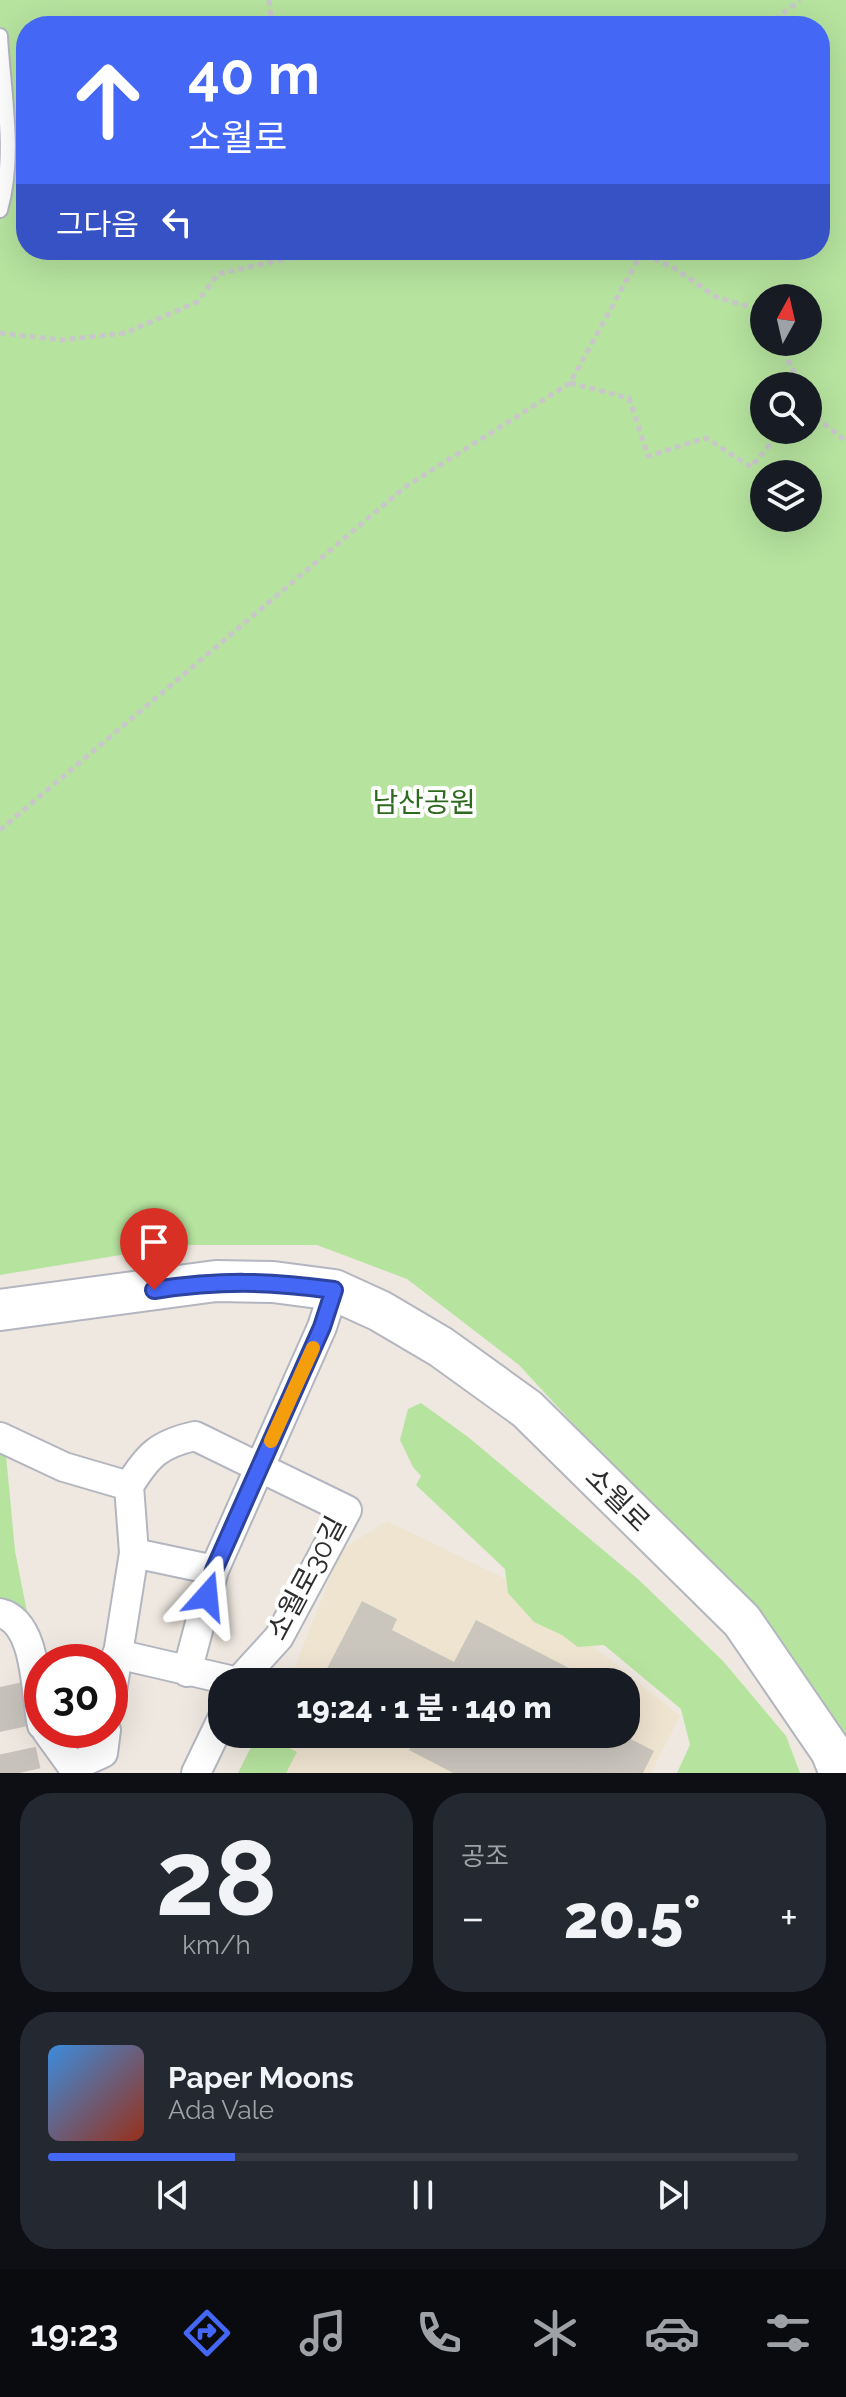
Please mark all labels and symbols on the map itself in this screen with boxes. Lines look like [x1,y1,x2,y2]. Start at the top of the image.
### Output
north arrow [750,284,822,356]
park label: 남산공원 [372,786,476,819]
pin [120,1208,188,1290]
street label: 소월로 [579,1460,657,1538]
street label: 소월로30길 [260,1511,353,1646]
position arrow [165,1554,249,1638]
speed limit sign: 30 [24,1644,128,1748]

